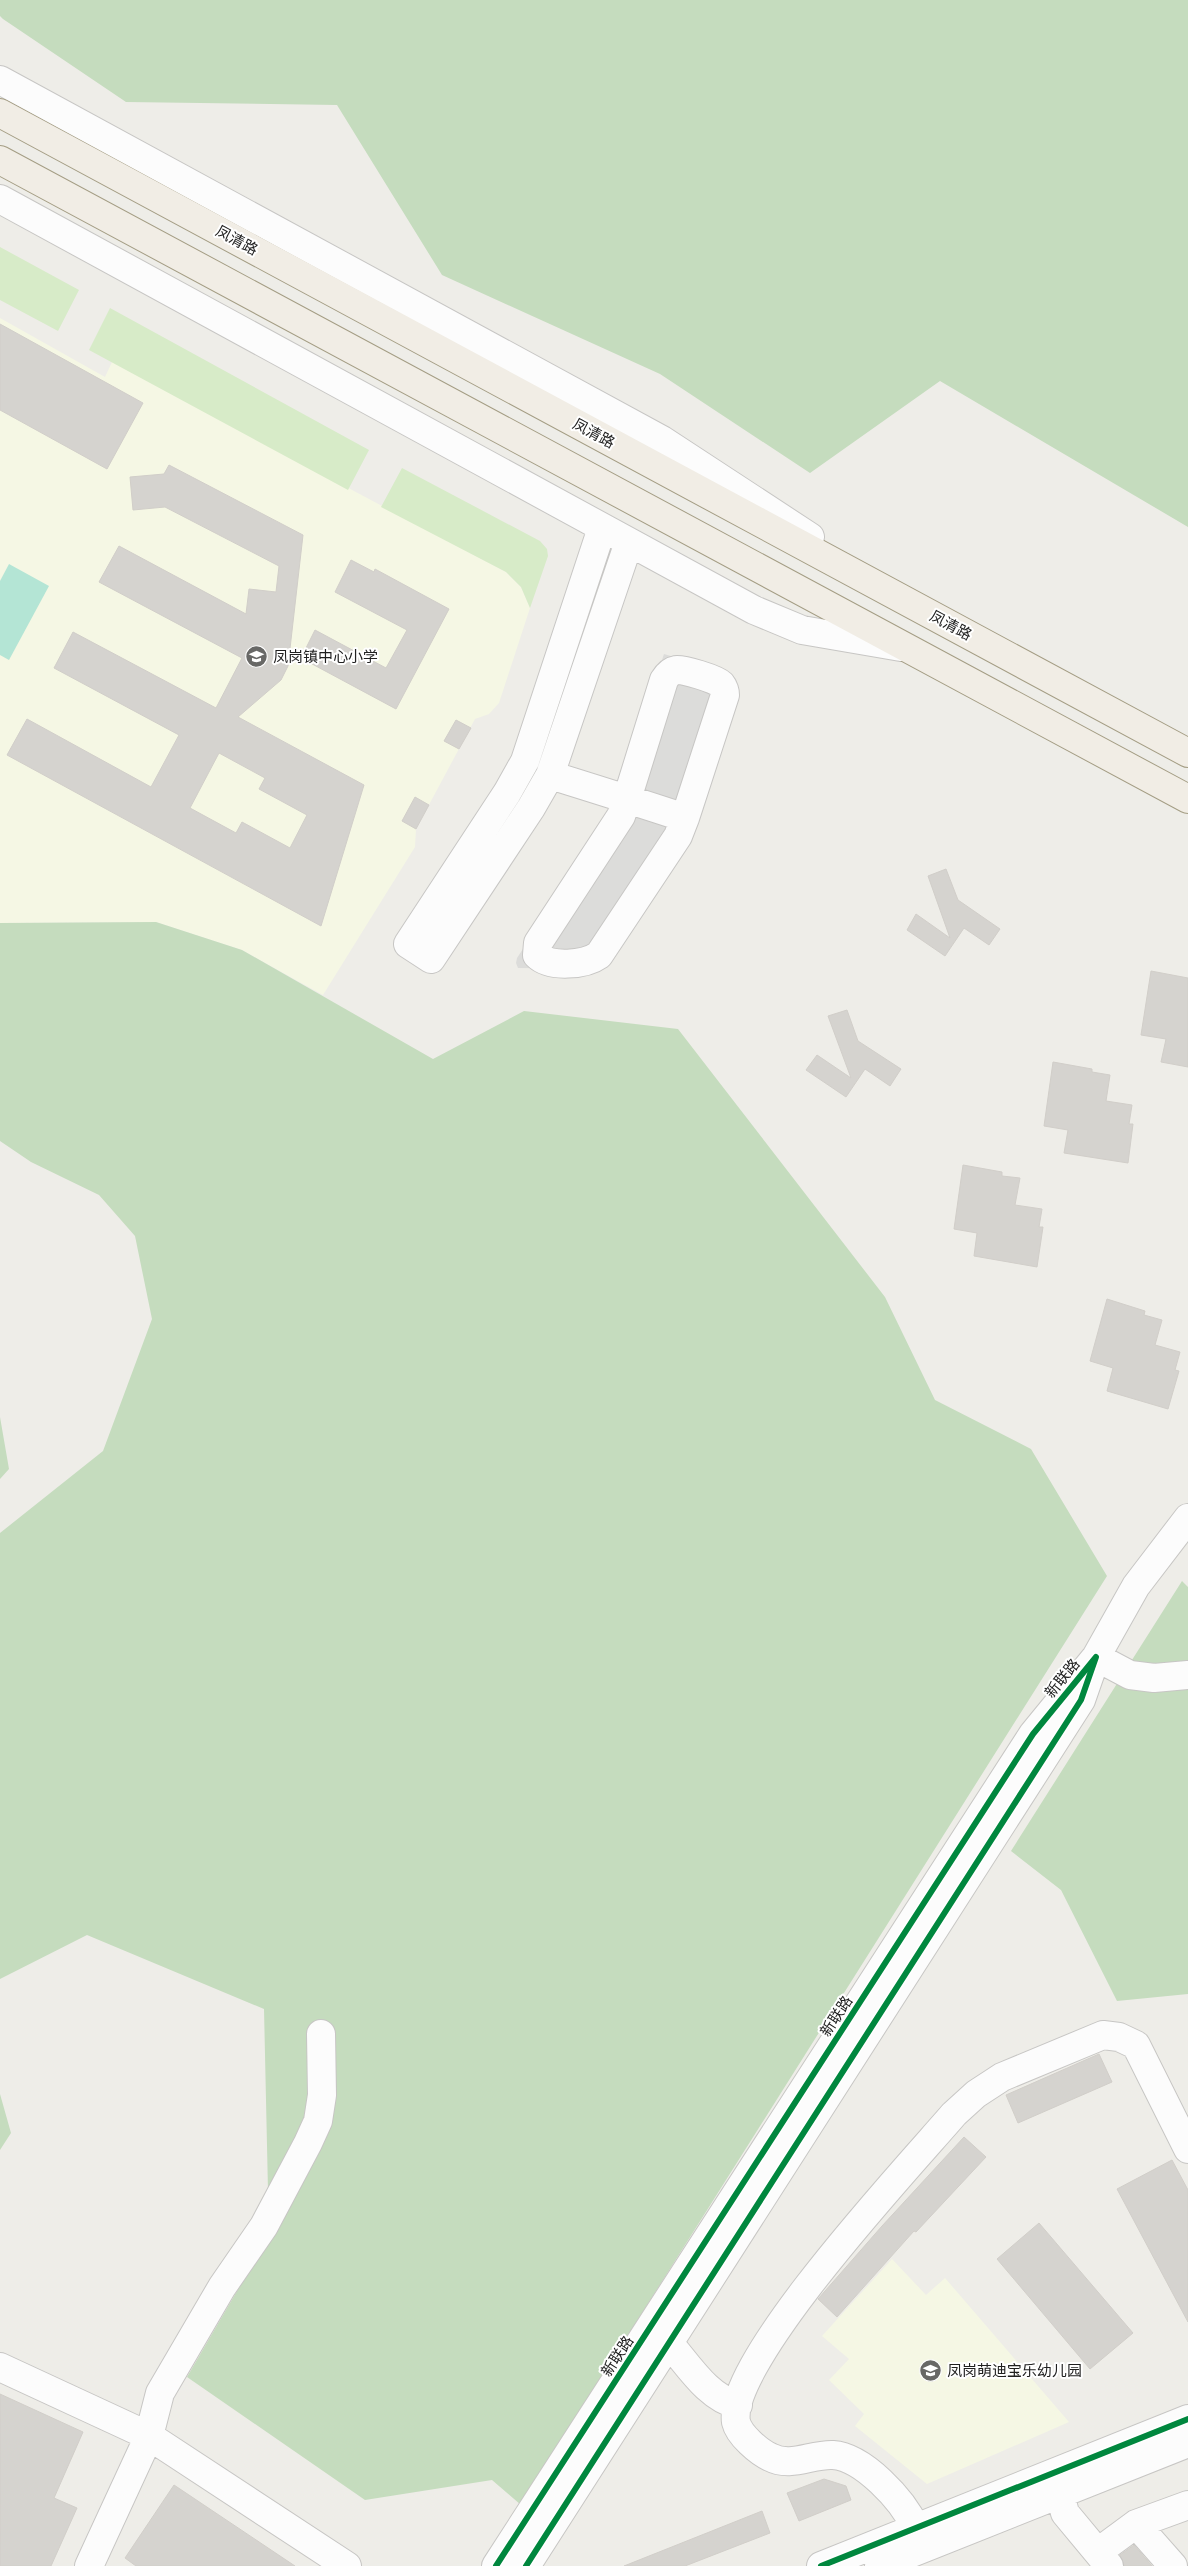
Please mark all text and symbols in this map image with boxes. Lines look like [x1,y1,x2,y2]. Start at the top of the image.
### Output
street label: 凤清路 [213,222,261,258]
street label: 凤清路 [570,415,618,451]
street label: 凤清路 [927,607,975,643]
school or university icon: 凤岗镇中心小学 [245,644,269,668]
place label: 凤岗镇中心小学 [273,648,378,665]
street label: 新联路 [1041,1655,1083,1701]
street label: 新联路 [817,1992,855,2040]
street label: 新联路 [598,2332,636,2380]
school or university icon: 凤岗萌迪宝乐幼儿园 [919,2358,943,2382]
place label: 凤岗萌迪宝乐幼儿园 [947,2362,1082,2379]

